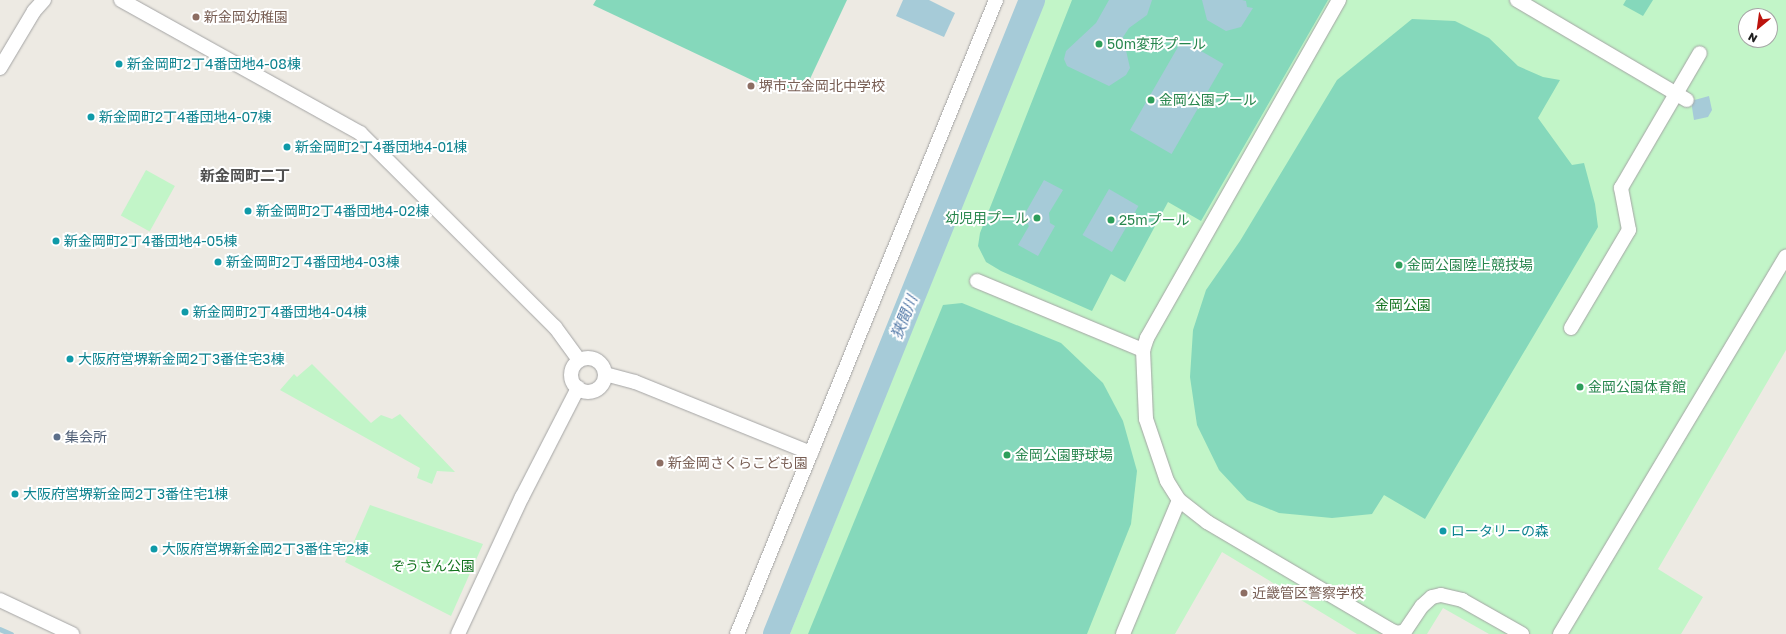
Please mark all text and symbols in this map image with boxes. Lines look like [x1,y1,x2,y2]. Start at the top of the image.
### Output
north arrow [1738,8,1778,48]
place label: 新金岡幼稚園 [204,9,288,25]
marker: 新金岡幼稚園 [191,12,201,22]
text: N [1746,30,1759,46]
place label: 50m変形プール [1107,36,1206,52]
marker: 50m変形プール [1094,39,1104,49]
place label: 新金岡町2丁4番団地4-08棟 [127,56,301,72]
marker: 新金岡町2丁4番団地4-08棟 [114,59,124,69]
place label: 堺市立金岡北中学校 [759,78,885,94]
marker: 堺市立金岡北中学校 [746,81,756,91]
place label: 金岡公園プール [1159,92,1257,108]
marker: 金岡公園プール [1146,95,1156,105]
place label: 新金岡町2丁4番団地4-07棟 [99,109,272,125]
marker: 新金岡町2丁4番団地4-07棟 [86,112,96,122]
place label: 新金岡町2丁4番団地4-01棟 [295,139,467,155]
marker: 新金岡町2丁4番団地4-01棟 [282,142,292,152]
district label: 新金岡町二丁 [200,167,290,185]
place label: 新金岡町2丁4番団地4-02棟 [256,203,429,219]
marker: 新金岡町2丁4番団地4-02棟 [243,206,253,216]
place label: 幼児用プール [945,210,1029,226]
place label: 25mプール [1119,212,1190,228]
marker: 幼児用プール [1032,213,1042,223]
marker: 25mプール [1106,215,1116,225]
place label: 新金岡町2丁4番団地4-05棟 [64,233,237,249]
marker: 新金岡町2丁4番団地4-05棟 [51,236,61,246]
place label: 新金岡町2丁4番団地4-03棟 [226,254,399,270]
marker: 新金岡町2丁4番団地4-03棟 [213,257,223,267]
place label: 金岡公園陸上競技場 [1407,257,1533,273]
marker: 金岡公園陸上競技場 [1394,260,1404,270]
water label: 狭間川 [887,293,921,341]
park label: 金岡公園 [1375,297,1431,313]
place label: 新金岡町2丁4番団地4-04棟 [193,304,367,320]
marker: 新金岡町2丁4番団地4-04棟 [180,307,190,317]
place label: 大阪府営堺新金岡2丁3番住宅3棟 [78,351,284,367]
marker: 大阪府営堺新金岡2丁3番住宅3棟 [65,354,75,364]
place label: 金岡公園体育館 [1588,379,1686,395]
marker: 金岡公園体育館 [1575,382,1585,392]
place label: 集会所 [65,429,107,445]
marker: 集会所 [52,432,62,442]
place label: 金岡公園野球場 [1015,447,1113,463]
marker: 金岡公園野球場 [1002,450,1012,460]
place label: 新金岡さくらこども園 [668,455,808,471]
marker: 新金岡さくらこども園 [655,458,665,468]
place label: 大阪府営堺新金岡2丁3番住宅1棟 [23,486,228,502]
marker: 大阪府営堺新金岡2丁3番住宅1棟 [10,489,20,499]
place label: ロータリーの森 [1451,523,1549,539]
marker: ロータリーの森 [1438,526,1448,536]
place label: 大阪府営堺新金岡2丁3番住宅2棟 [162,541,368,557]
marker: 大阪府営堺新金岡2丁3番住宅2棟 [149,544,159,554]
park label: ぞうさん公園 [391,558,475,574]
place label: 近畿管区警察学校 [1252,585,1364,601]
marker: 近畿管区警察学校 [1239,588,1249,598]

